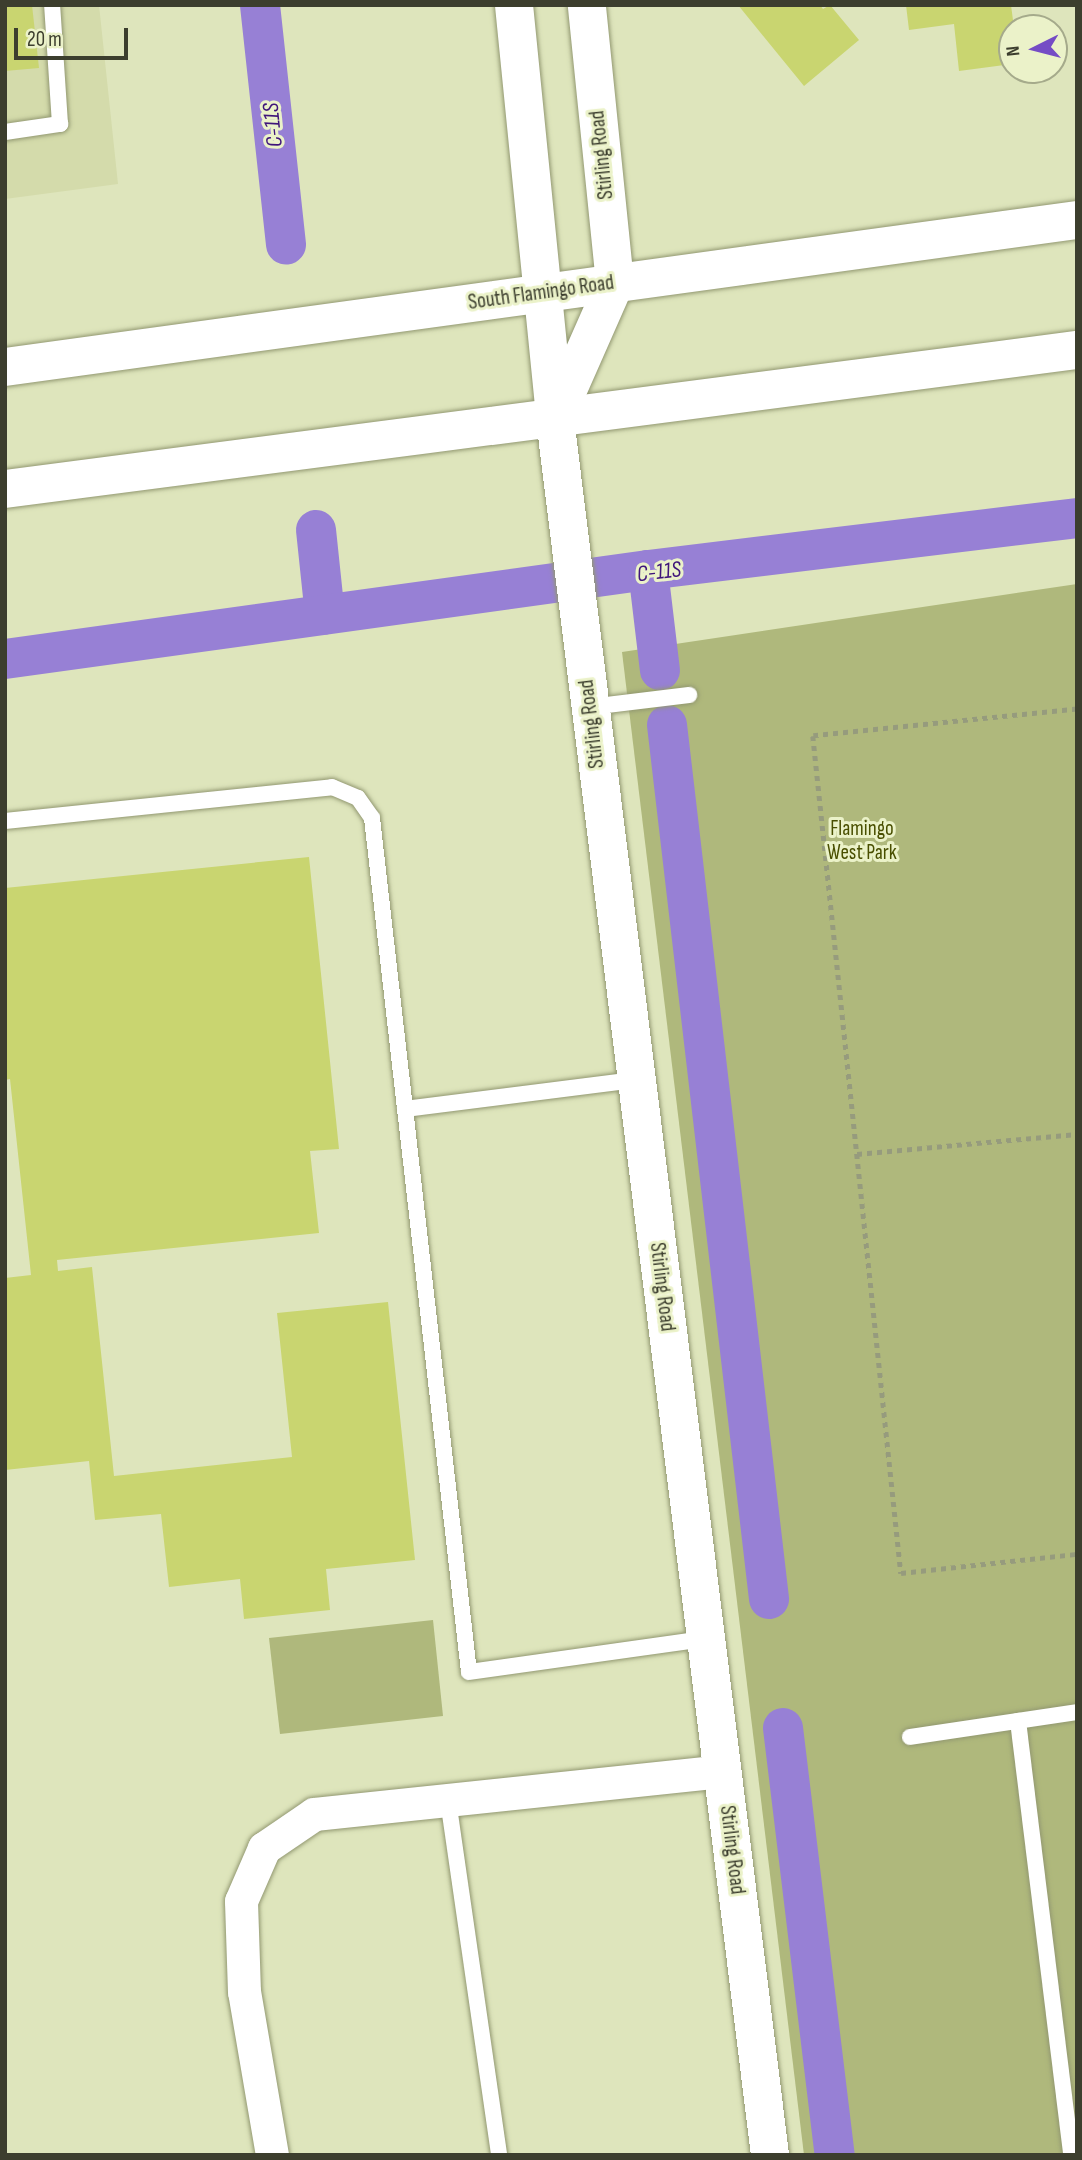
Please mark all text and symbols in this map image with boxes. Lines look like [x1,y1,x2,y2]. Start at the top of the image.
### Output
scale bar [18,14,131,58]
north arrow [998,14,1068,84]
text: 20 m [27,27,62,52]
text: N [1002,45,1026,57]
water label: C-11S [257,101,289,149]
street label: Stirling Road [585,109,619,201]
street label: South Flamingo Road [467,270,615,316]
water label: C-11S [635,556,683,588]
street label: Stirling Road [574,678,610,770]
park label: Flamingo West Park [827,816,897,866]
street label: Stirling Road [644,1241,680,1333]
street label: Stirling Road [714,1804,750,1896]

